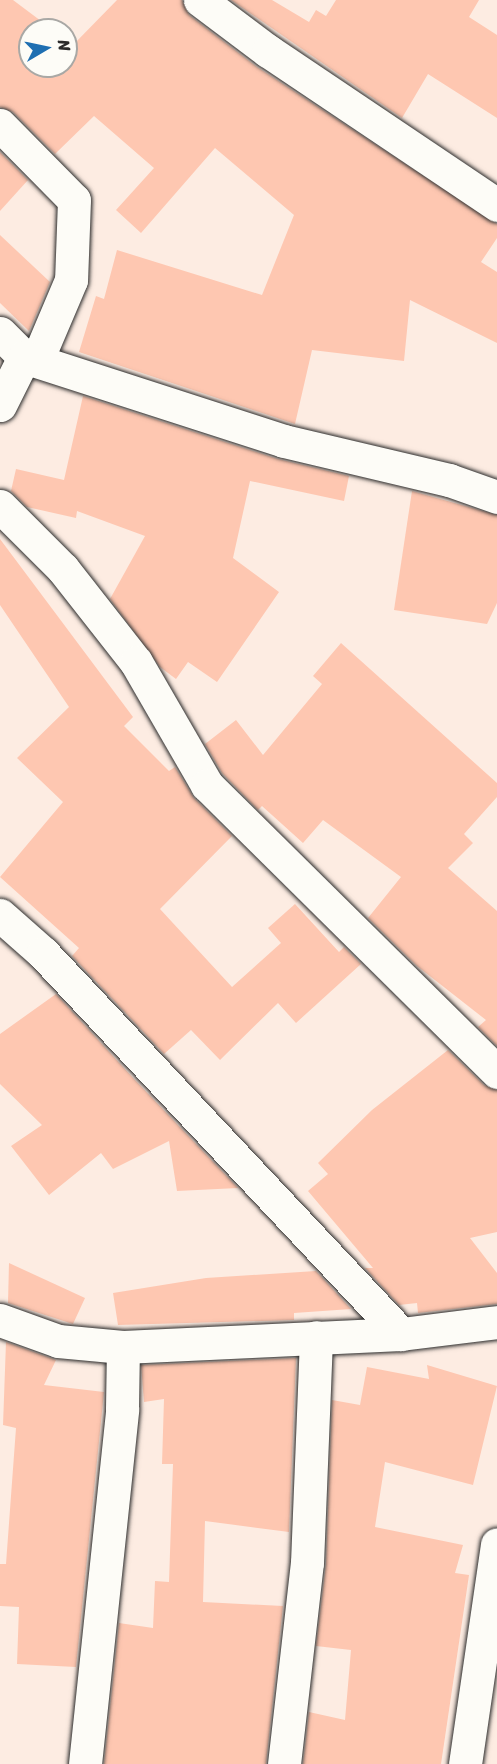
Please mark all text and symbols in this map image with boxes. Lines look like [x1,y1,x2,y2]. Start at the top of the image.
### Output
north arrow [18,18,78,78]
text: N [49,38,79,53]

